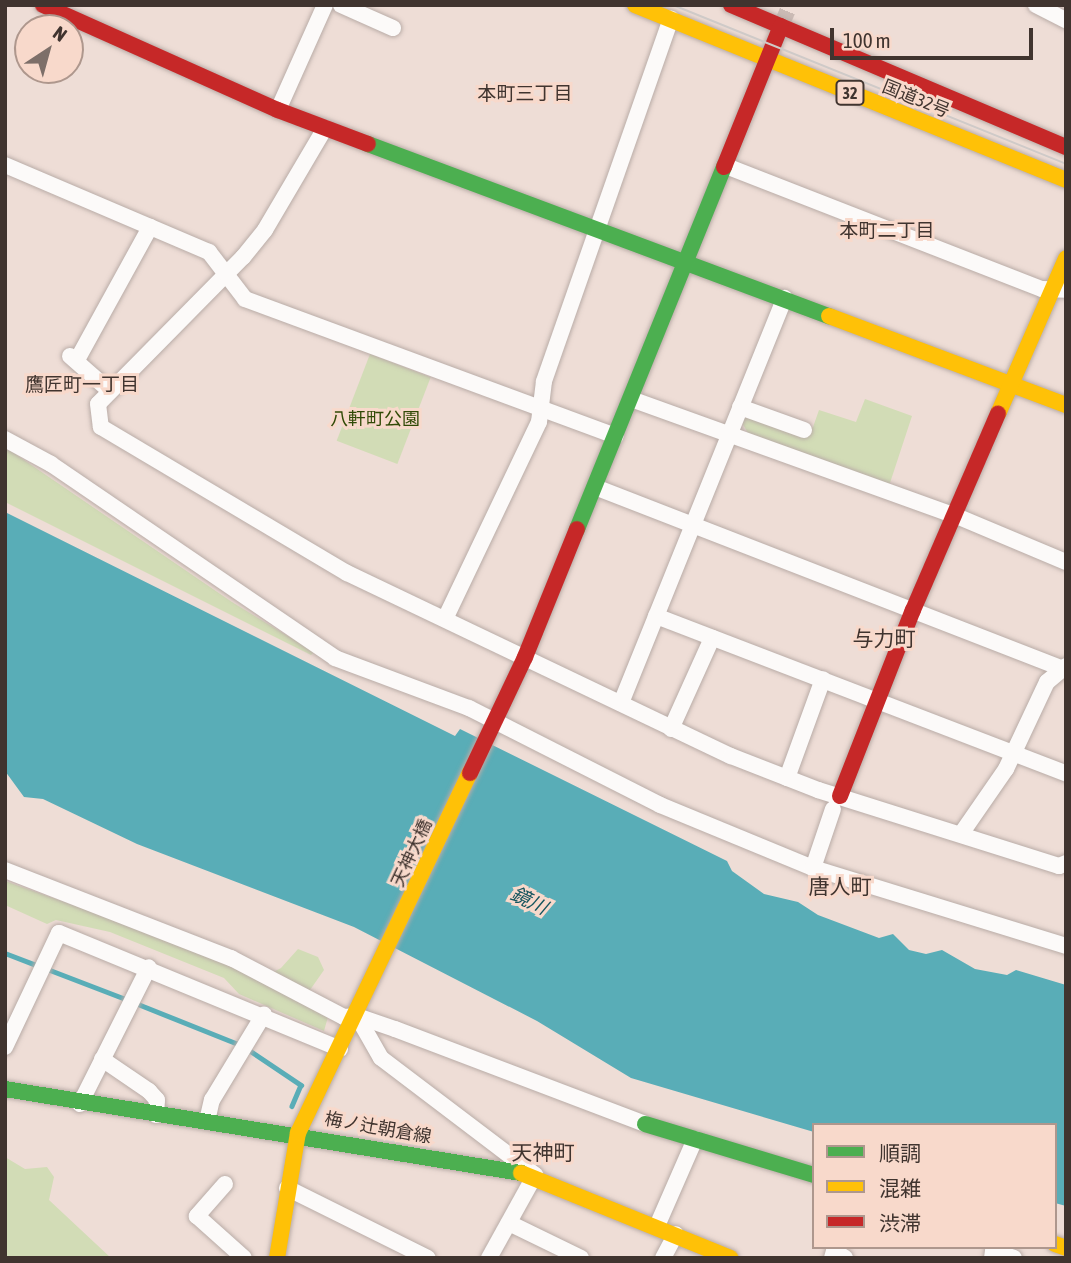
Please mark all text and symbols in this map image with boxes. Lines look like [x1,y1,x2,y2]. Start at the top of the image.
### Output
north arrow [14,14,84,84]
scale bar [833,14,1036,58]
text: N [49,21,71,46]
text: 100 m [843,28,891,52]
street label: 国道32号 [879,76,953,122]
road number: 32 [834,80,866,106]
district label: 本町三丁目 [478,83,572,105]
district label: 本町二丁目 [840,220,934,242]
district label: 鷹匠町一丁目 [25,374,139,396]
park label: 八軒町公園 [330,408,420,430]
district label: 与力町 [853,625,915,651]
street label: 天神大橋 [387,816,437,890]
district label: 唐人町 [809,873,871,899]
water label: 鏡川 [507,882,551,920]
street label: 梅ノ辻朝倉線 [323,1108,433,1148]
legend [812,1123,1057,1249]
district label: 天神町 [512,1139,574,1165]
text: 順調 [879,1141,921,1165]
text: 混雑 [879,1176,921,1200]
text: 渋滞 [879,1211,921,1235]

